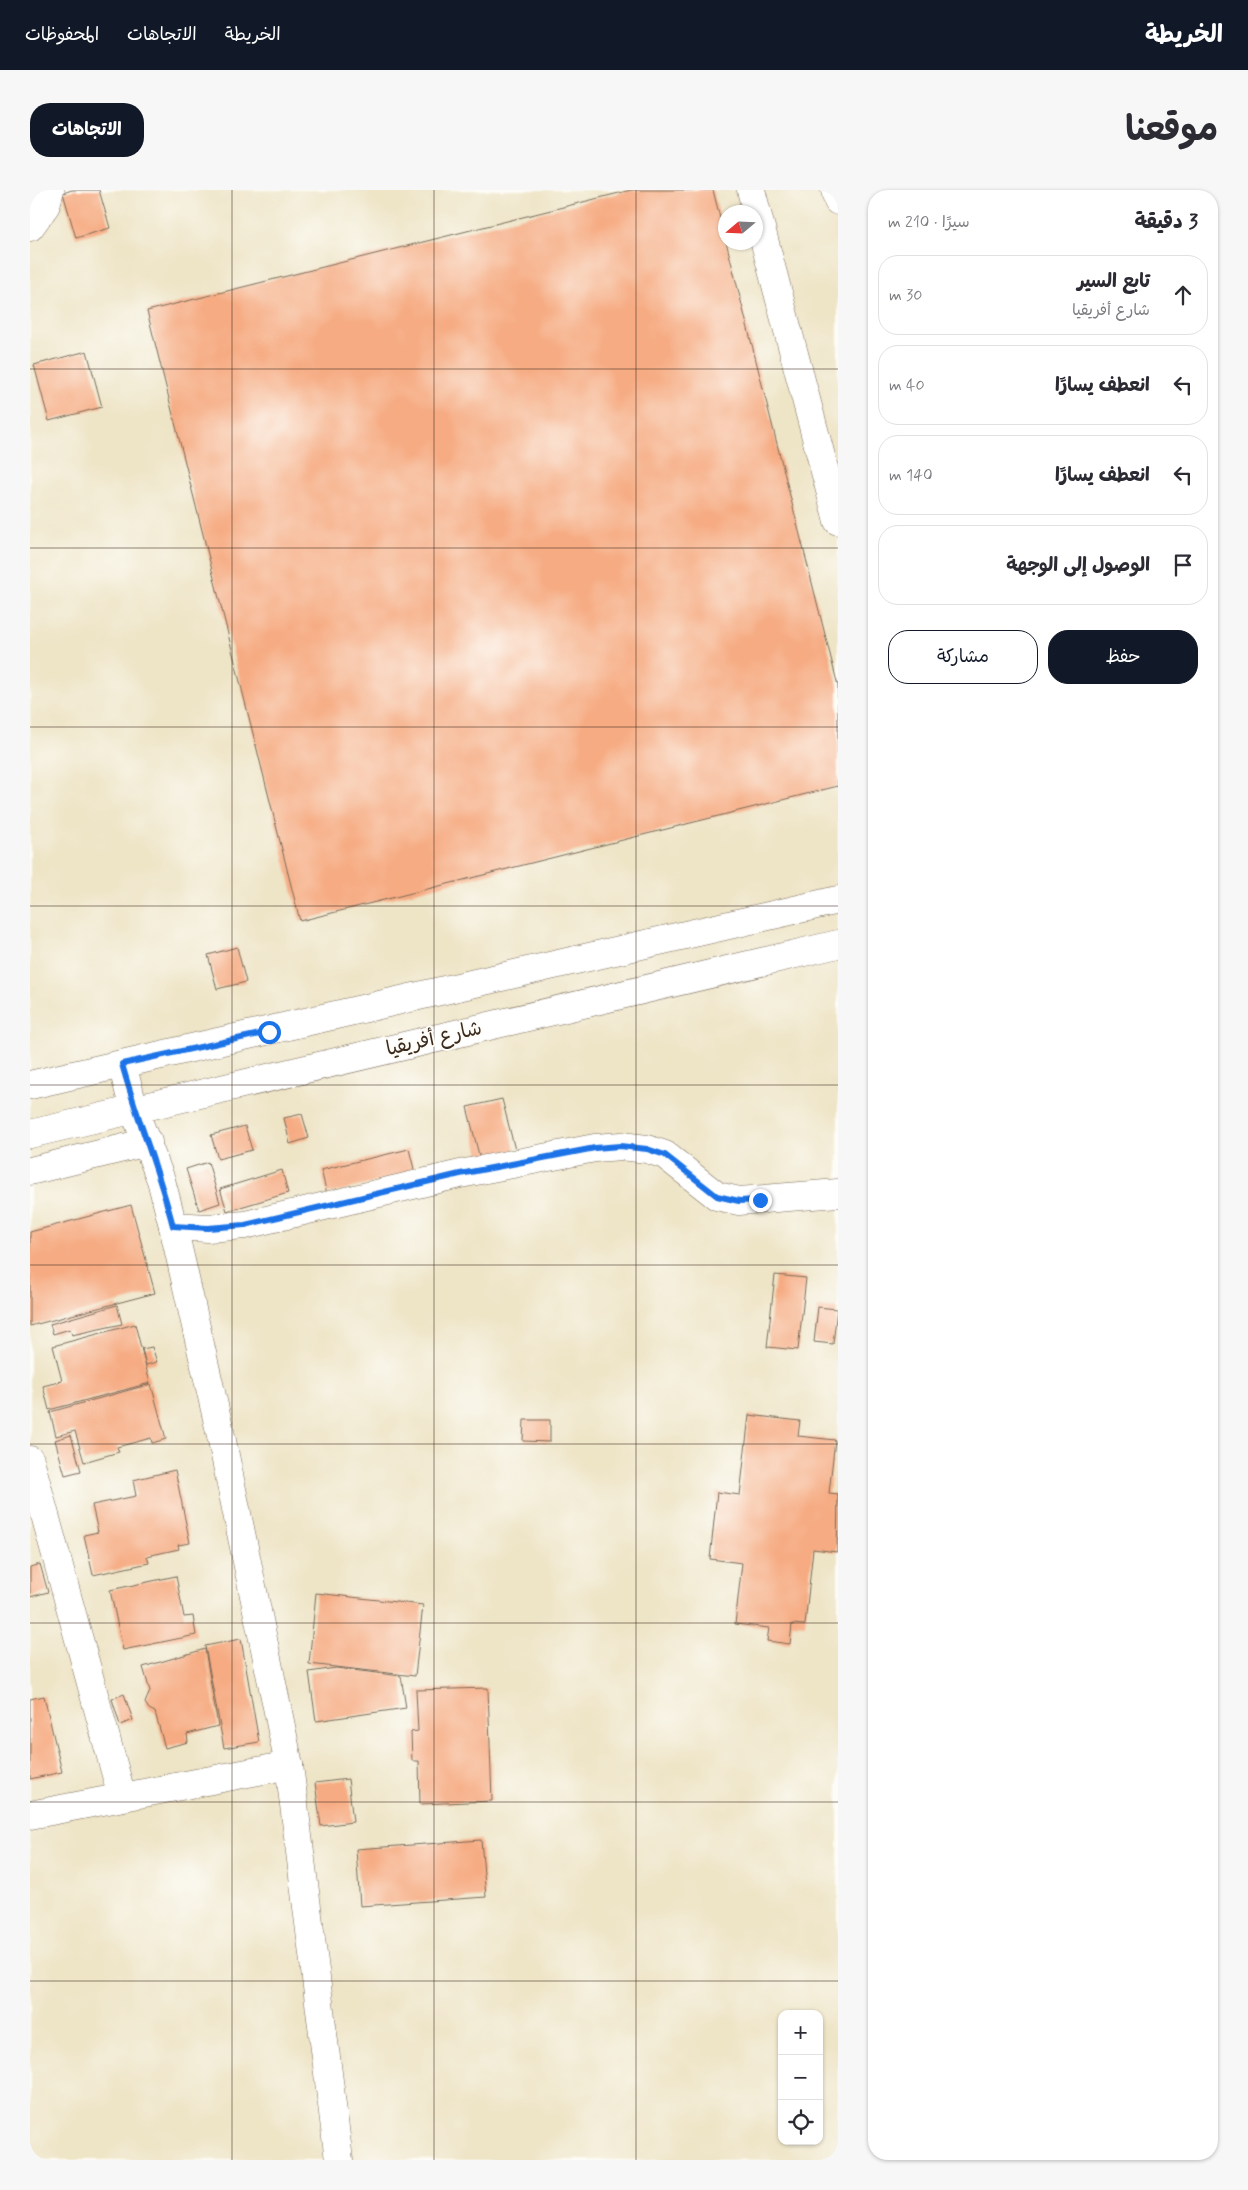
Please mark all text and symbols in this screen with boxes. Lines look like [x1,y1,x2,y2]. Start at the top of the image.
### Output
text: الخريطة [1145,20,1223,51]
text: المحفوظات [25,23,99,47]
text: الاتجاهات [127,23,197,47]
text: الخريطة [225,23,281,47]
button: الاتجاهات [30,103,144,157]
text: موقعنا [1125,107,1218,153]
north arrow [718,205,763,250]
text: 3 دقيقة [1134,208,1198,236]
text: سيرًا · 210 m [888,212,970,233]
text: تابع السير [1077,269,1150,294]
icon: ahead [1169,281,1197,309]
text: 30 m [889,285,922,306]
text: شارع أفريقيا [1072,300,1150,321]
icon: left [1169,371,1197,399]
text: انعطف يسارًا [1055,373,1150,398]
text: 40 m [889,375,925,396]
icon: left [1169,461,1197,489]
text: انعطف يسارًا [1055,463,1150,488]
text: 140 m [889,465,933,486]
icon: arrive [1169,551,1197,579]
text: الوصول إلى الوجهة [1006,553,1150,578]
button: مشاركة [888,630,1038,684]
button: حفظ [1048,630,1198,684]
street label: شارع أفريقيا [383,1015,485,1063]
route start [258,1021,281,1044]
route end [749,1189,772,1212]
map controls [778,2010,823,2145]
button: + [778,2010,823,2055]
button: − [778,2055,823,2100]
button: locate [778,2100,823,2145]

